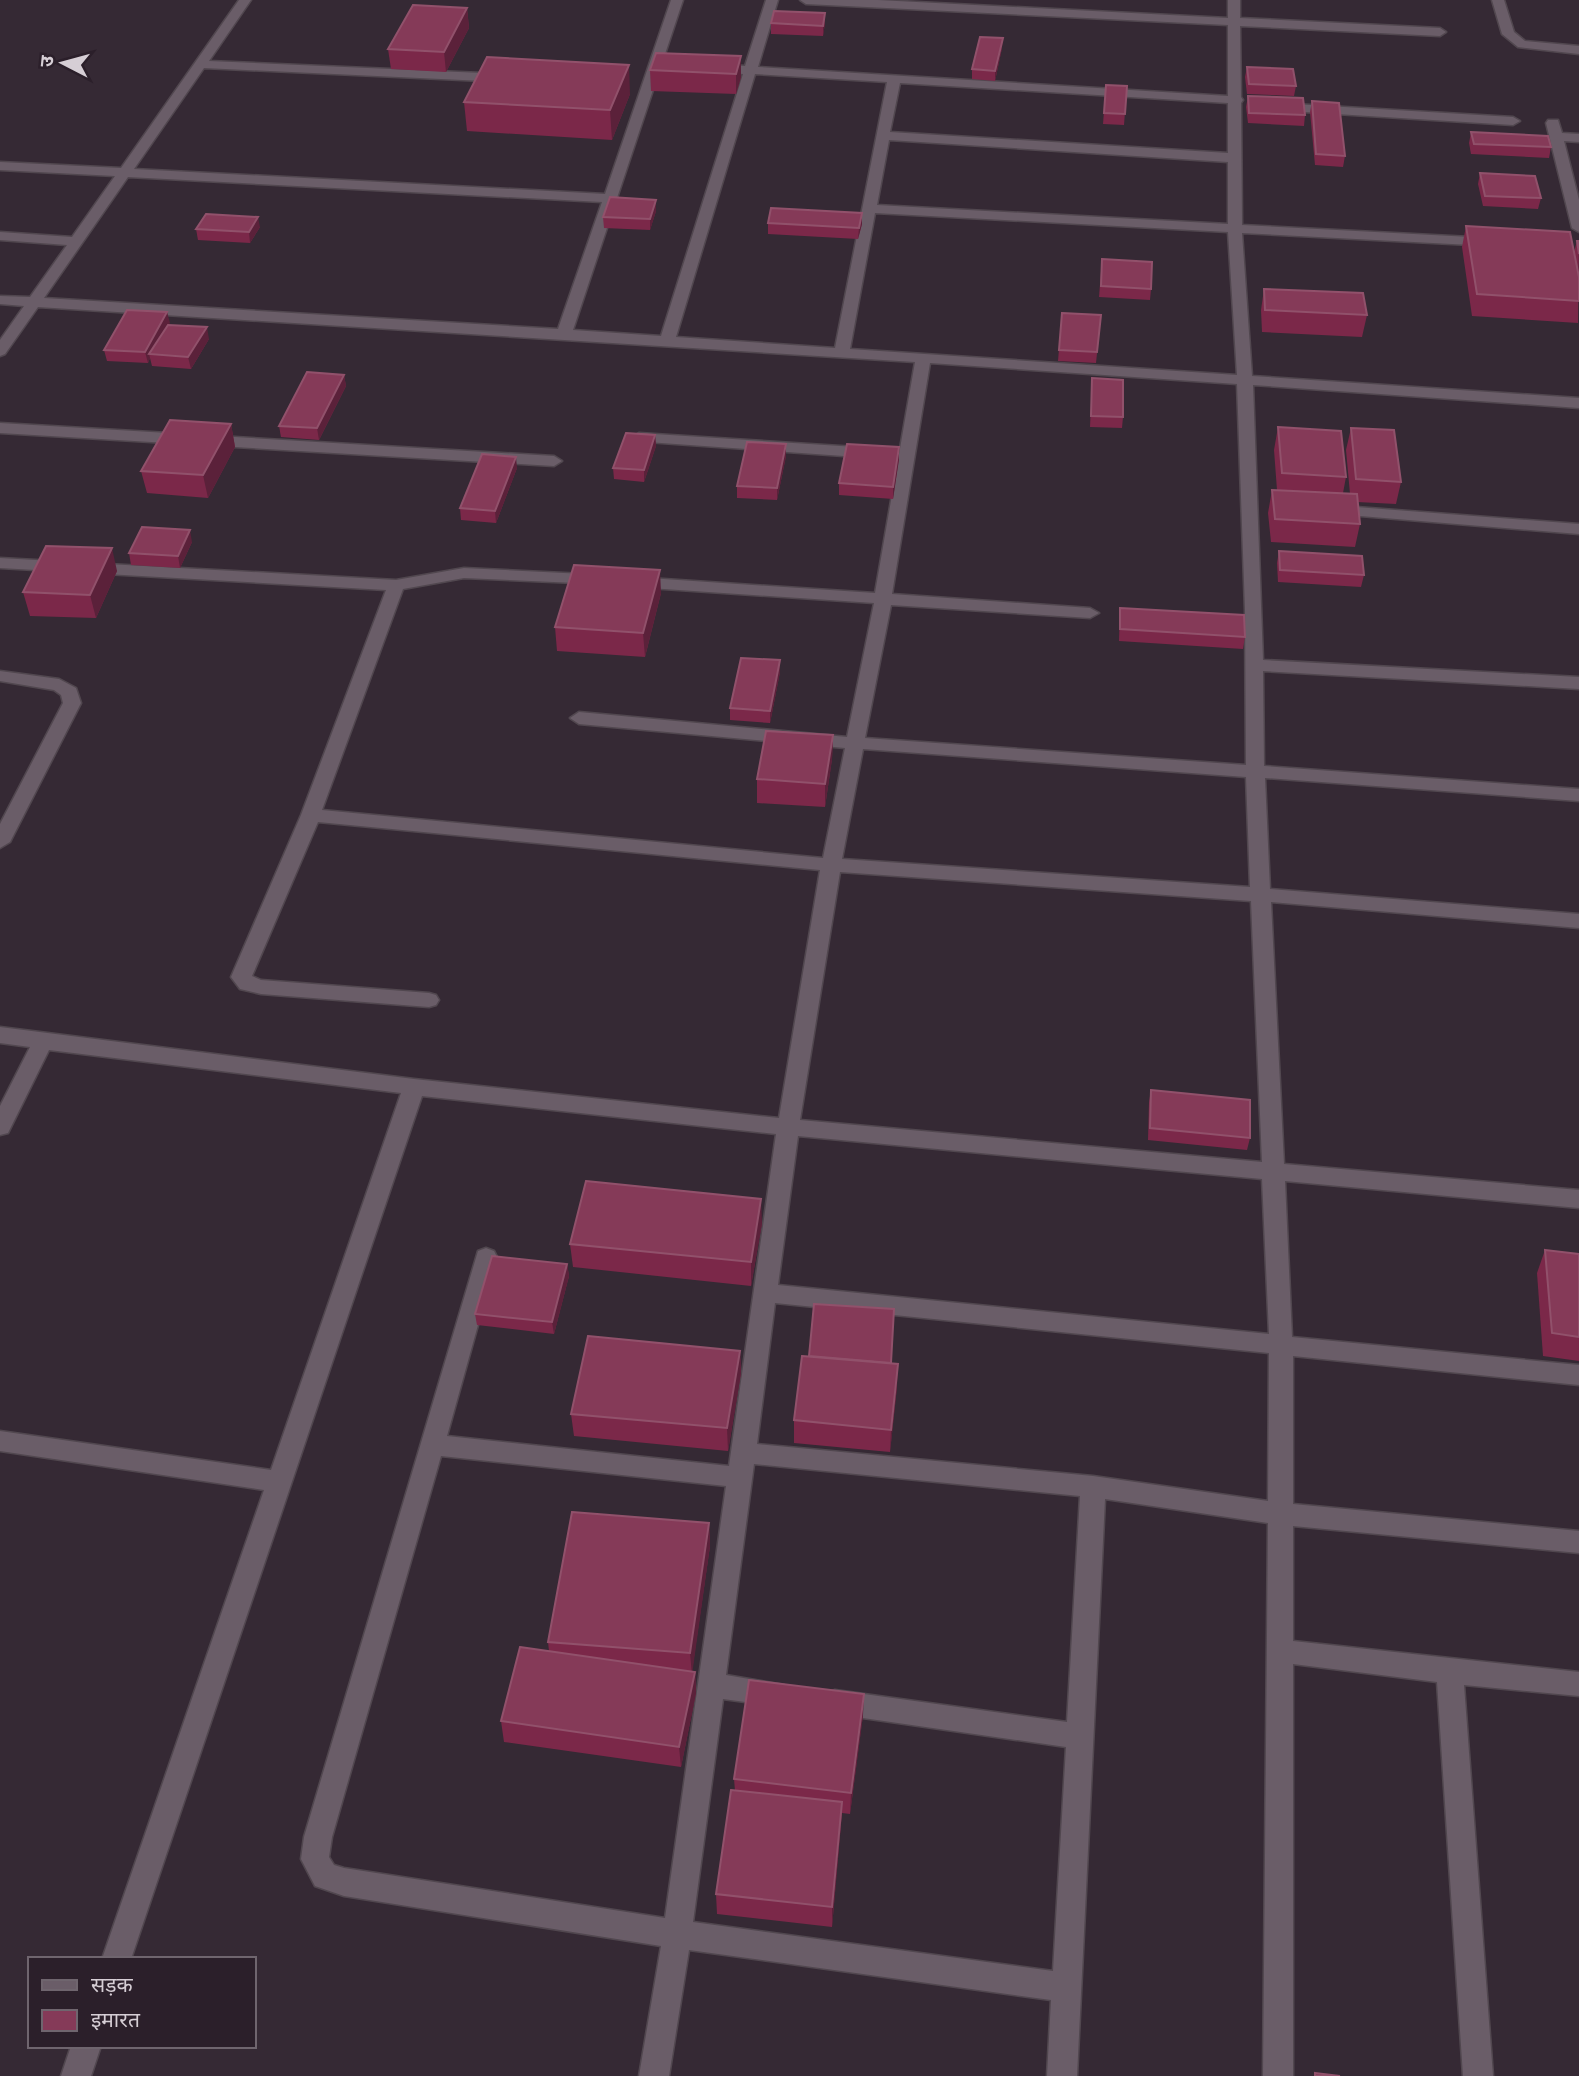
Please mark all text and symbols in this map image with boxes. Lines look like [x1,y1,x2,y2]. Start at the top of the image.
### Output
north arrow [28,28,98,98]
text: उ [35,54,59,68]
legend [28,1957,256,2048]
text: सड़क [91,1972,133,1997]
text: इमारत [91,2007,141,2032]

